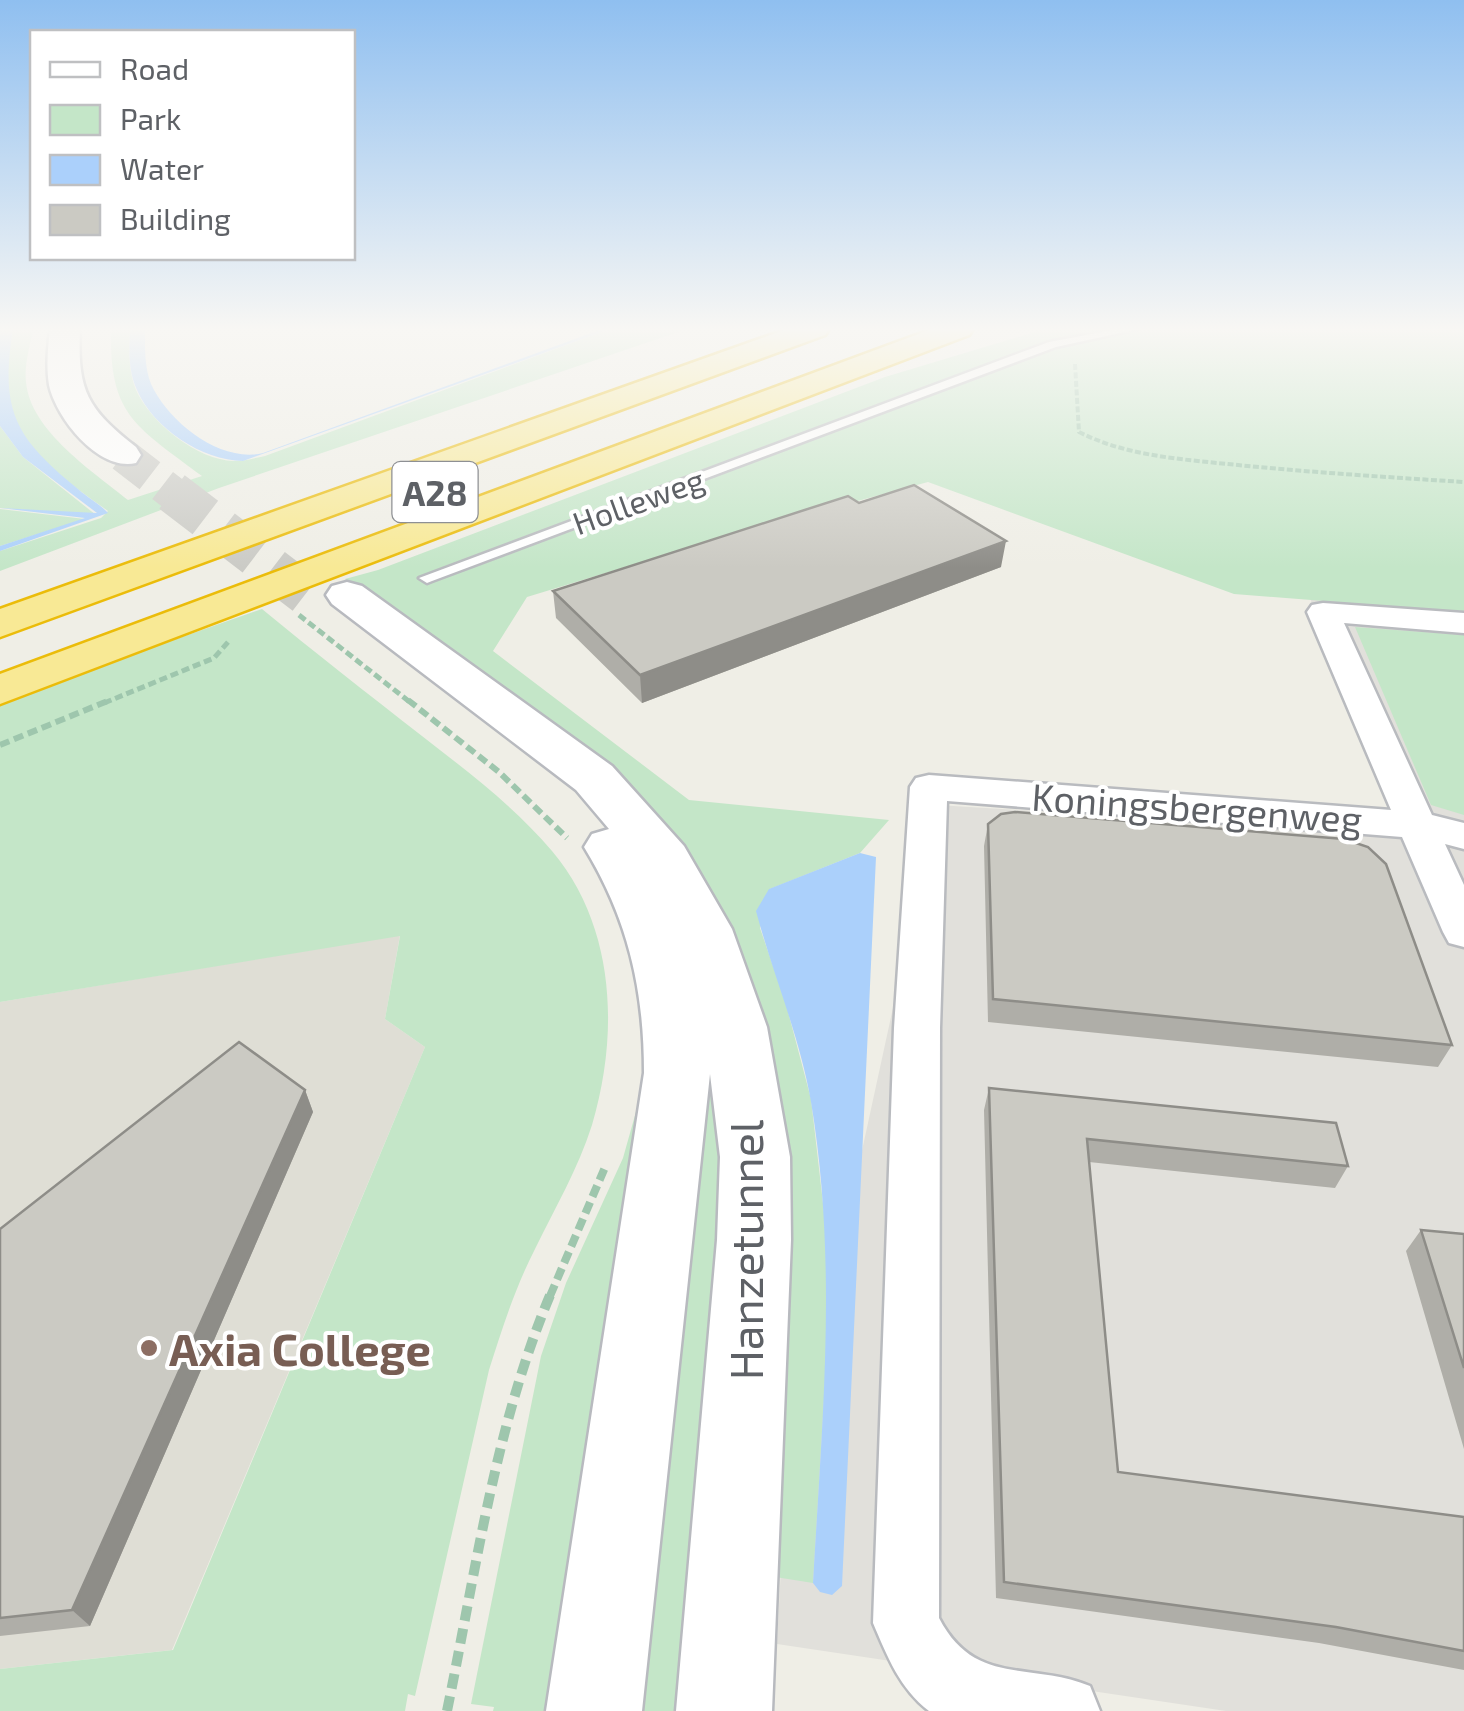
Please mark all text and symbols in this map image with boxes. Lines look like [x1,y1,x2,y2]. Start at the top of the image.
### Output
legend [30,30,355,260]
text: Road [120,50,189,86]
text: Park [120,100,181,136]
text: Water [120,150,204,186]
text: Building [120,200,231,236]
street label: Holleweg [567,459,709,541]
road number: A28 [392,462,478,522]
street label: Koningsbergenweg [1030,773,1364,841]
street label: Hanzetunnel [718,1120,772,1380]
place label: Axia College [169,1321,431,1375]
marker: Axia College [138,1337,160,1359]

